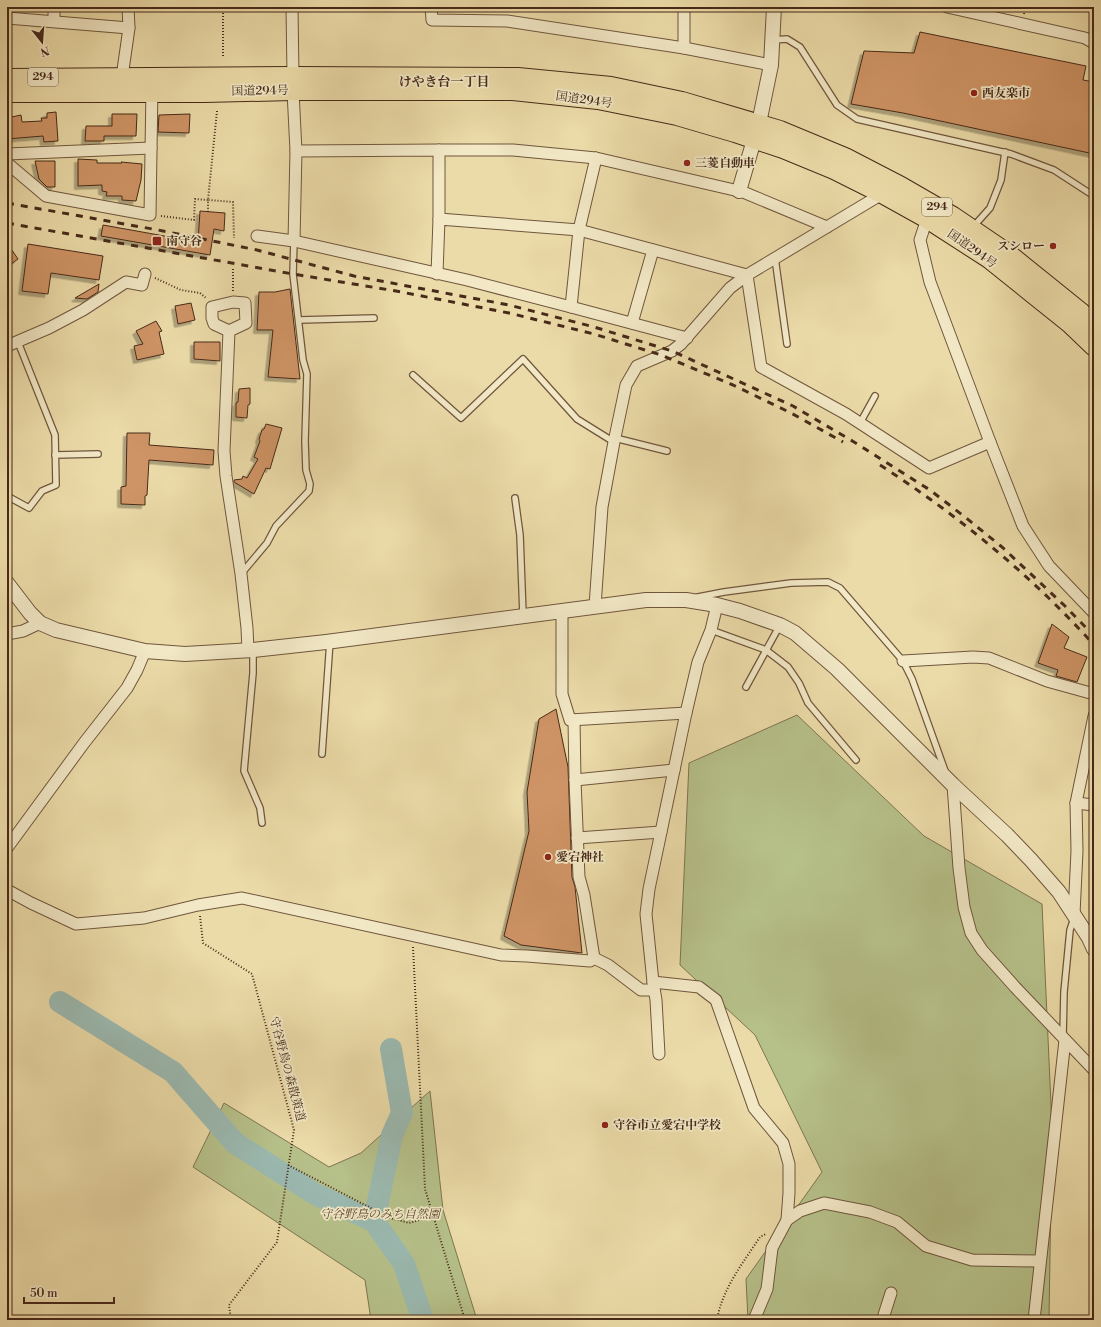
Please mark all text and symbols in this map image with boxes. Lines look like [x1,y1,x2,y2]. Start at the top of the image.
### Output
north arrow [22,22,62,62]
text: N [38,43,51,59]
road number: 294 [28,68,58,86]
district label: けやき台一丁目 [398,74,490,90]
street label: 国道294号 [231,83,289,99]
place label: 西友楽市 [982,86,1030,101]
marker: 西友楽市 [969,88,979,98]
street label: 国道294号 [555,89,613,111]
place label: 三菱自動車 [695,156,755,171]
marker: 三菱自動車 [682,158,692,168]
road number: 294 [922,198,952,216]
street label: 国道294号 [944,226,1000,272]
place label: 南守谷 [166,234,202,249]
marker: 南守谷 [151,235,163,247]
place label: スシロー [997,239,1045,254]
marker: スシロー [1048,241,1058,251]
place label: 愛宕神社 [556,850,604,865]
marker: 愛宕神社 [543,852,553,862]
street label: 守谷野鳥の森散策道 [266,1015,308,1123]
place label: 守谷市立愛宕中学校 [613,1118,721,1133]
marker: 守谷市立愛宕中学校 [600,1120,610,1130]
park label: 守谷野鳥のみち自然園 [320,1207,442,1222]
scale bar [24,1279,114,1305]
text: 50 m [30,1286,58,1301]

